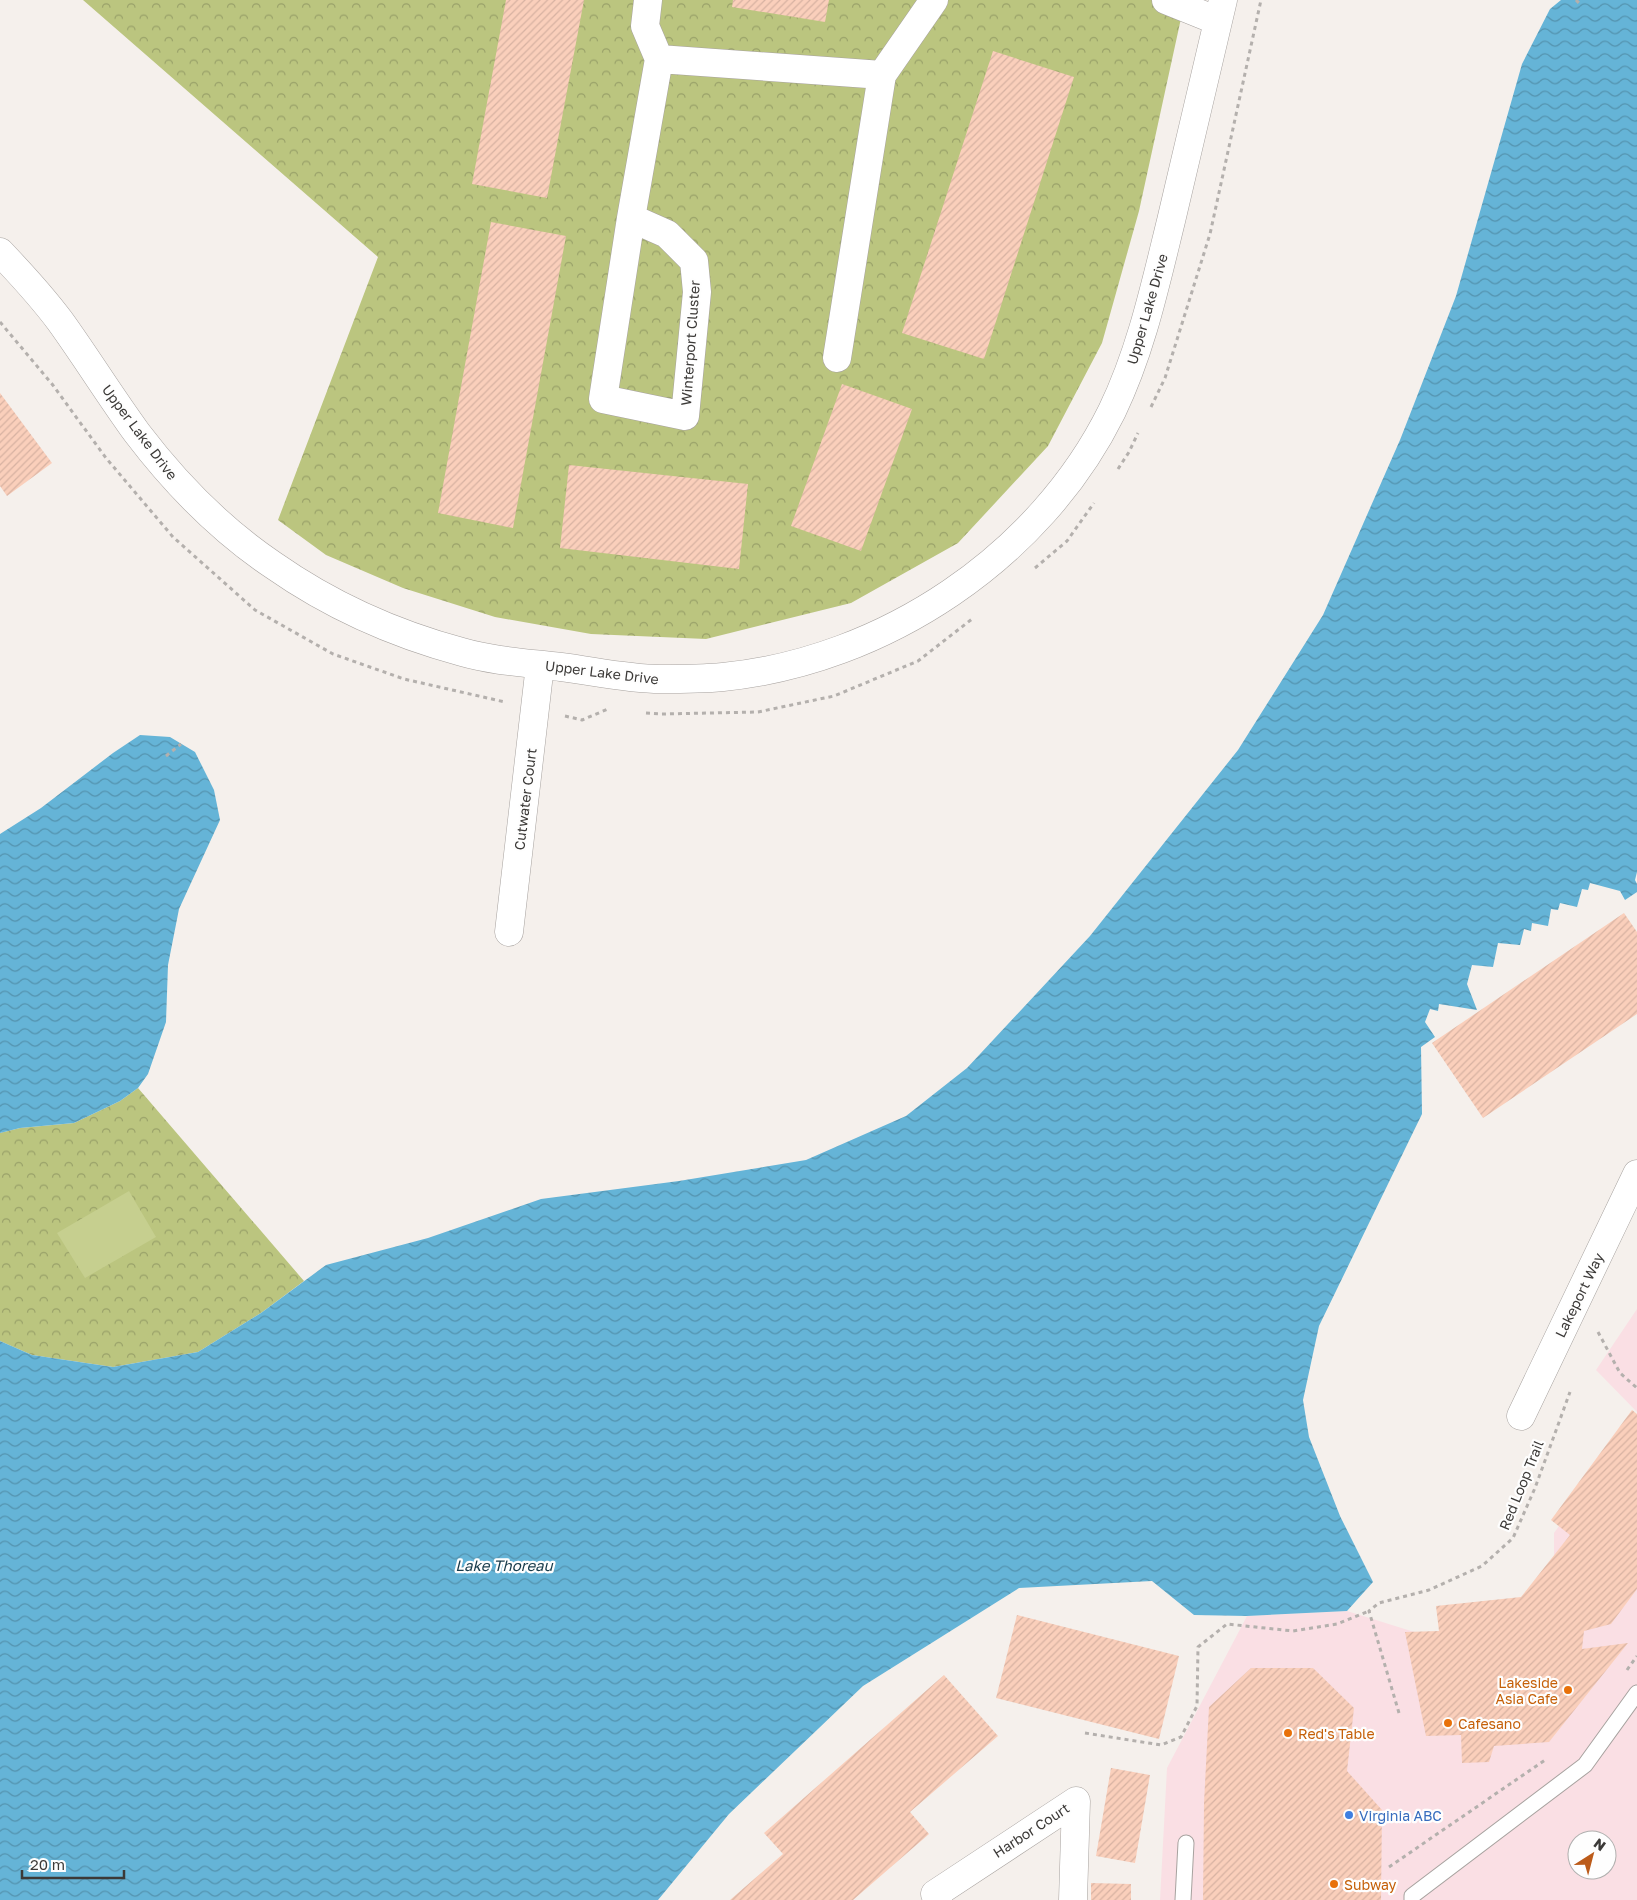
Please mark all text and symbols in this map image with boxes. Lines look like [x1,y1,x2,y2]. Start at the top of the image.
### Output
street label: Upper Lake Drive [1123,252,1171,366]
street label: Winterport Cluster [677,279,703,406]
street label: Upper Lake Drive [99,381,181,483]
street label: Upper Lake Drive [544,657,660,687]
street label: Cutwater Court [510,747,540,851]
street label: Lakeport Way [1551,1250,1607,1340]
street label: Red Loop Trail [1495,1438,1547,1532]
water label: Lake Thoreau [455,1556,554,1574]
place label: Lakeside Asia Cafe [1496,1674,1558,1707]
marker: Lakeside Asia Cafe [1562,1684,1574,1696]
place label: Cafesano [1458,1715,1521,1732]
marker: Cafesano [1442,1717,1454,1729]
place label: Red's Table [1298,1725,1375,1742]
marker: Red's Table [1282,1727,1294,1739]
street label: Harbor Court [990,1799,1072,1861]
place label: Virginia ABC [1359,1807,1442,1824]
marker: Virginia ABC [1343,1809,1355,1821]
north arrow [1567,1830,1617,1880]
text: N [1591,1834,1609,1854]
scale bar [22,1848,125,1880]
text: 20 m [30,1855,65,1873]
place label: Subway [1344,1876,1397,1893]
marker: Subway [1328,1878,1340,1890]

